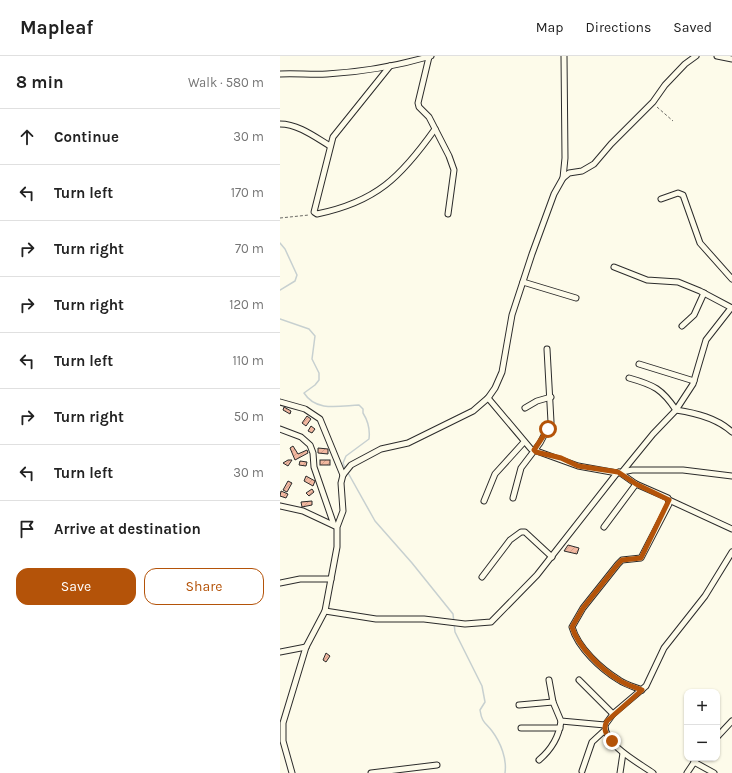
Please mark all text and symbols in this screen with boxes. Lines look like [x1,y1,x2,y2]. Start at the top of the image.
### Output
text: Mapleaf [20,17,93,39]
text: Map [536,19,564,36]
text: Directions [586,19,651,36]
text: Saved [673,19,712,36]
text: 8 min [16,72,64,92]
text: Walk · 580 m [188,75,264,90]
icon: ahead [16,126,38,148]
text: Continue [54,128,119,146]
text: 30 m [233,129,264,144]
icon: left [16,182,38,204]
text: Turn left [54,184,113,202]
text: 170 m [231,185,264,200]
icon: right [16,238,38,260]
text: Turn right [54,240,124,258]
text: 70 m [235,241,264,256]
icon: right [16,294,38,316]
text: Turn right [54,296,124,314]
text: 120 m [229,297,264,312]
icon: left [16,350,38,372]
text: Turn left [54,352,113,370]
text: 110 m [232,353,264,368]
icon: right [16,406,38,428]
text: Turn right [54,408,124,426]
text: 50 m [234,409,264,424]
route start [539,420,557,438]
icon: left [16,462,38,484]
text: Turn left [54,464,113,482]
text: 30 m [233,465,264,480]
icon: arrive [16,518,38,540]
text: Arrive at destination [54,520,201,538]
button: Save [16,568,136,605]
button: Share [144,568,264,605]
map controls [684,689,720,761]
button: + [684,689,720,725]
button: − [684,725,720,761]
route end [603,732,621,750]

